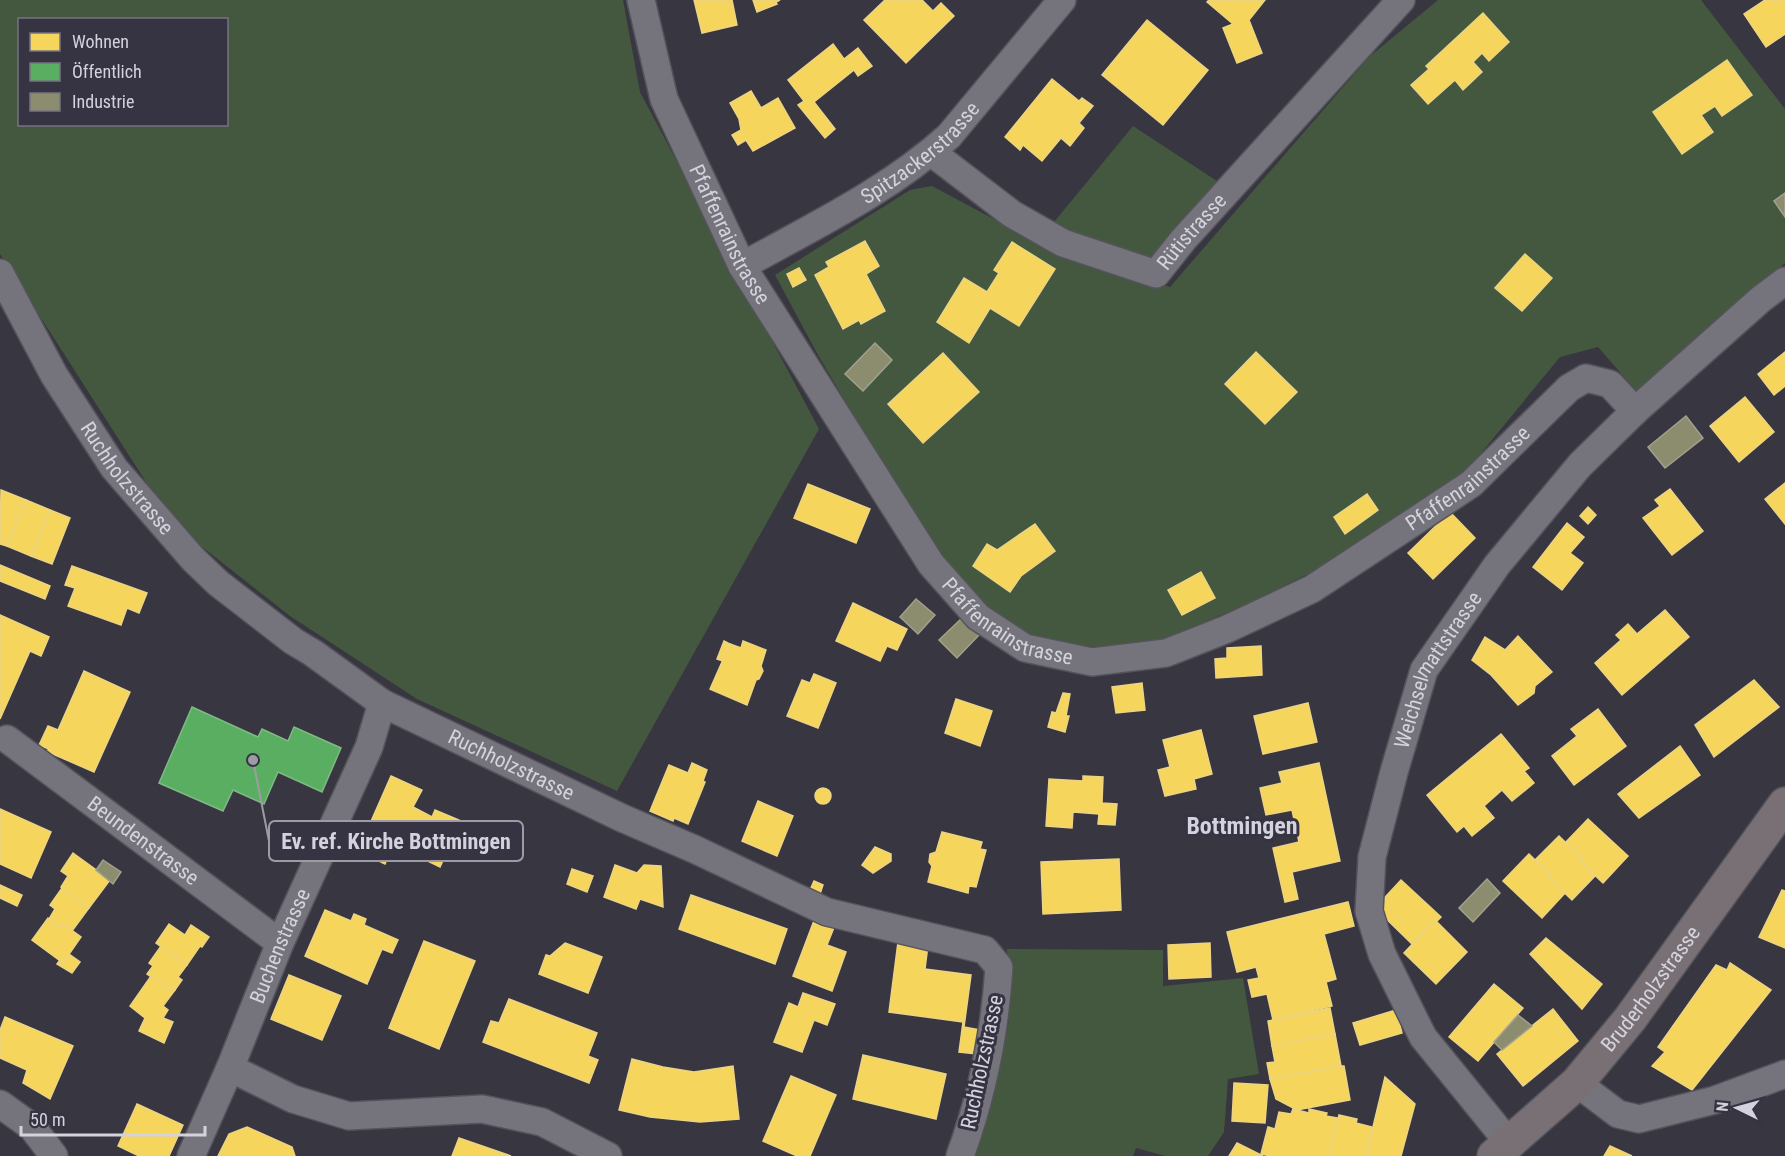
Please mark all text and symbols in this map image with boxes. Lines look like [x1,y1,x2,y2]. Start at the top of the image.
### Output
legend [18,18,228,126]
text: Wohnen [72,31,129,52]
text: Öffentlich [72,61,142,82]
text: Industrie [72,91,134,112]
street label: Spitzackerstrasse [856,97,984,209]
street label: Pfaffenrainstrasse [684,161,775,309]
street label: Rütistrasse [1152,189,1231,275]
street label: Ruchholzstrasse [75,417,178,540]
street label: Pfaffenrainstrasse [1401,421,1535,536]
street label: Pfaffenrainstrasse [937,573,1075,670]
street label: Weichselmattstrasse [1390,587,1487,751]
street label: Ruchholzstrasse [444,725,578,805]
street label: Beundenstrasse [83,791,204,890]
district label: Bottmingen [1186,812,1298,840]
callout: Ev. ref. Kirche Bottmingen [269,821,523,861]
text: Ev. ref. Kirche Bottmingen [281,829,511,854]
street label: Buchenstrasse [245,885,315,1007]
street label: Bruderholzstrasse [1596,921,1705,1057]
street label: Ruchholzstrasse [956,993,1008,1131]
north arrow [1707,1078,1767,1138]
scale bar [21,1099,206,1137]
text: N [1713,1101,1732,1112]
text: 50 m [30,1109,65,1130]

